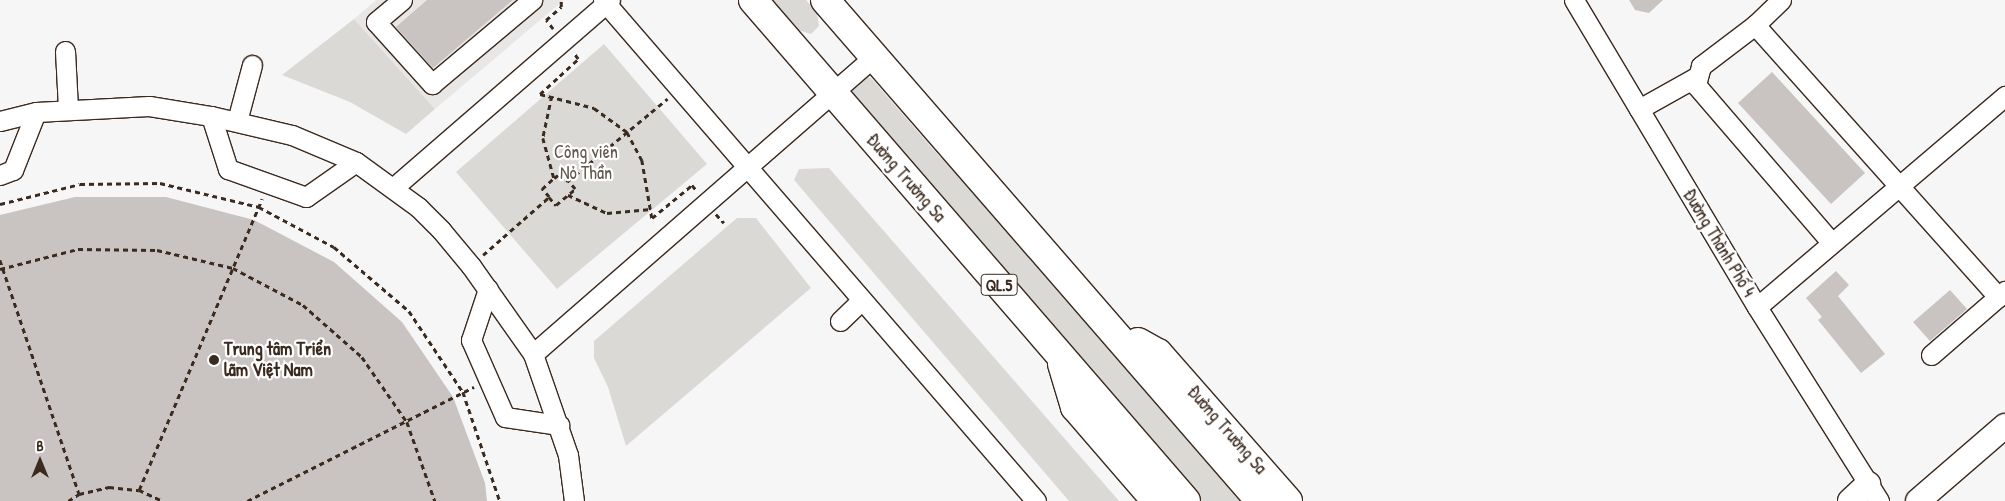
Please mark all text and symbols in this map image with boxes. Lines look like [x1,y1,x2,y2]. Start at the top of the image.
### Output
street label: Đường Trường Sa [862,129,950,227]
park label: Công viên Nỏ Thần [554,142,618,184]
street label: Đường Thành Phố 4 [1678,185,1760,301]
road number: QL.5 [980,272,1018,298]
place label: Trung tâm Triển lãm Việt Nam [224,339,331,382]
marker: Trung tâm Triển lãm Việt Nam [208,354,220,366]
street label: Đường Trường Sa [1183,381,1271,479]
north arrow [15,436,65,486]
text: B [36,436,44,455]

